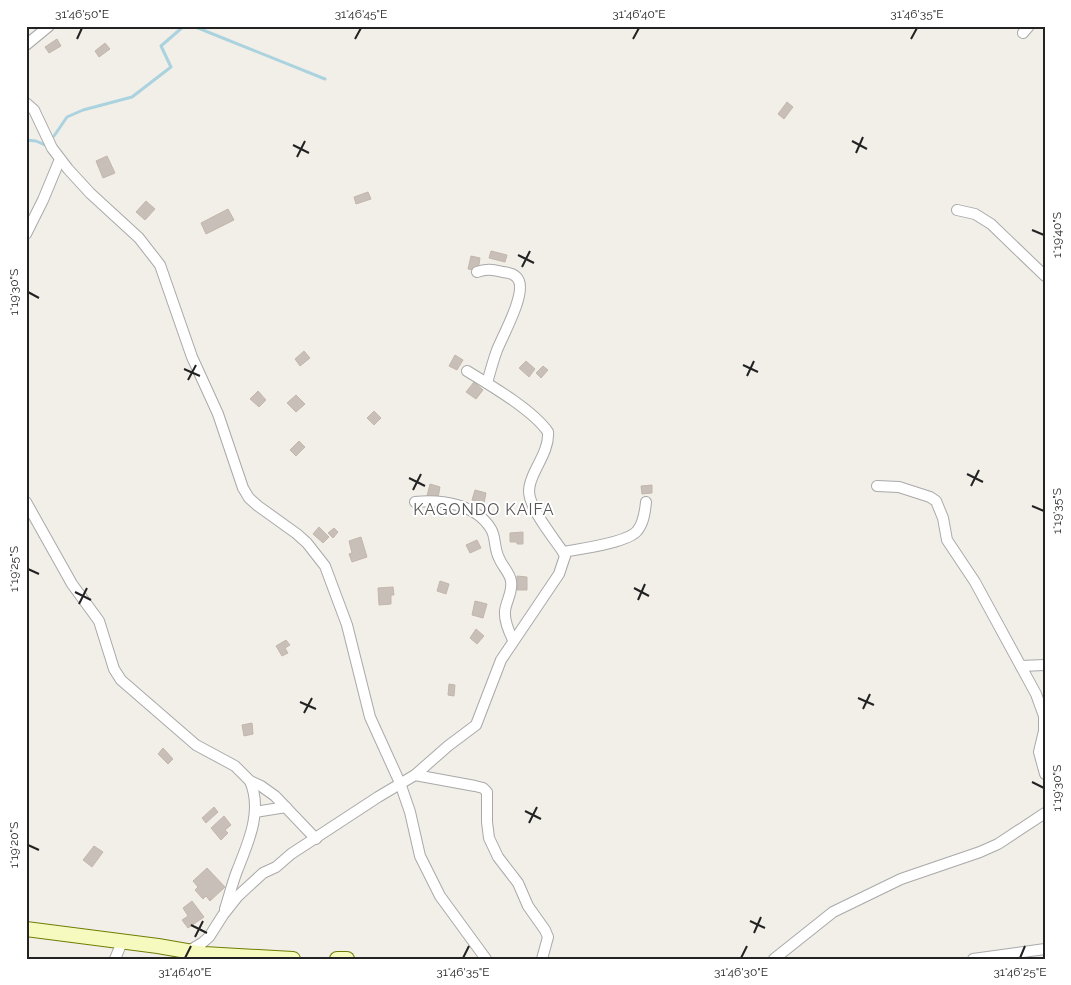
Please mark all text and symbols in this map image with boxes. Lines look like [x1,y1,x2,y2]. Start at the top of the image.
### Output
text: 31°46'50"E [55,7,109,21]
text: 31°46'45"E [335,7,387,21]
text: 31°46'40"E [612,7,666,21]
text: 31°46'35"E [890,7,944,21]
text: 1°19'40"S [1050,212,1064,258]
text: 1°19'30"S [7,269,21,315]
text: 1°19'35"S [1050,488,1064,534]
district label: KAGONDO KAIFA [413,500,555,519]
text: 1°19'25"S [7,546,21,592]
text: 1°19'30"S [1050,765,1064,811]
text: 1°19'20"S [7,822,21,868]
text: 31°46'40"E [158,965,212,979]
text: 31°46'35"E [436,965,490,979]
text: 31°46'30"E [714,965,768,979]
text: 31°46'25"E [993,965,1047,979]

